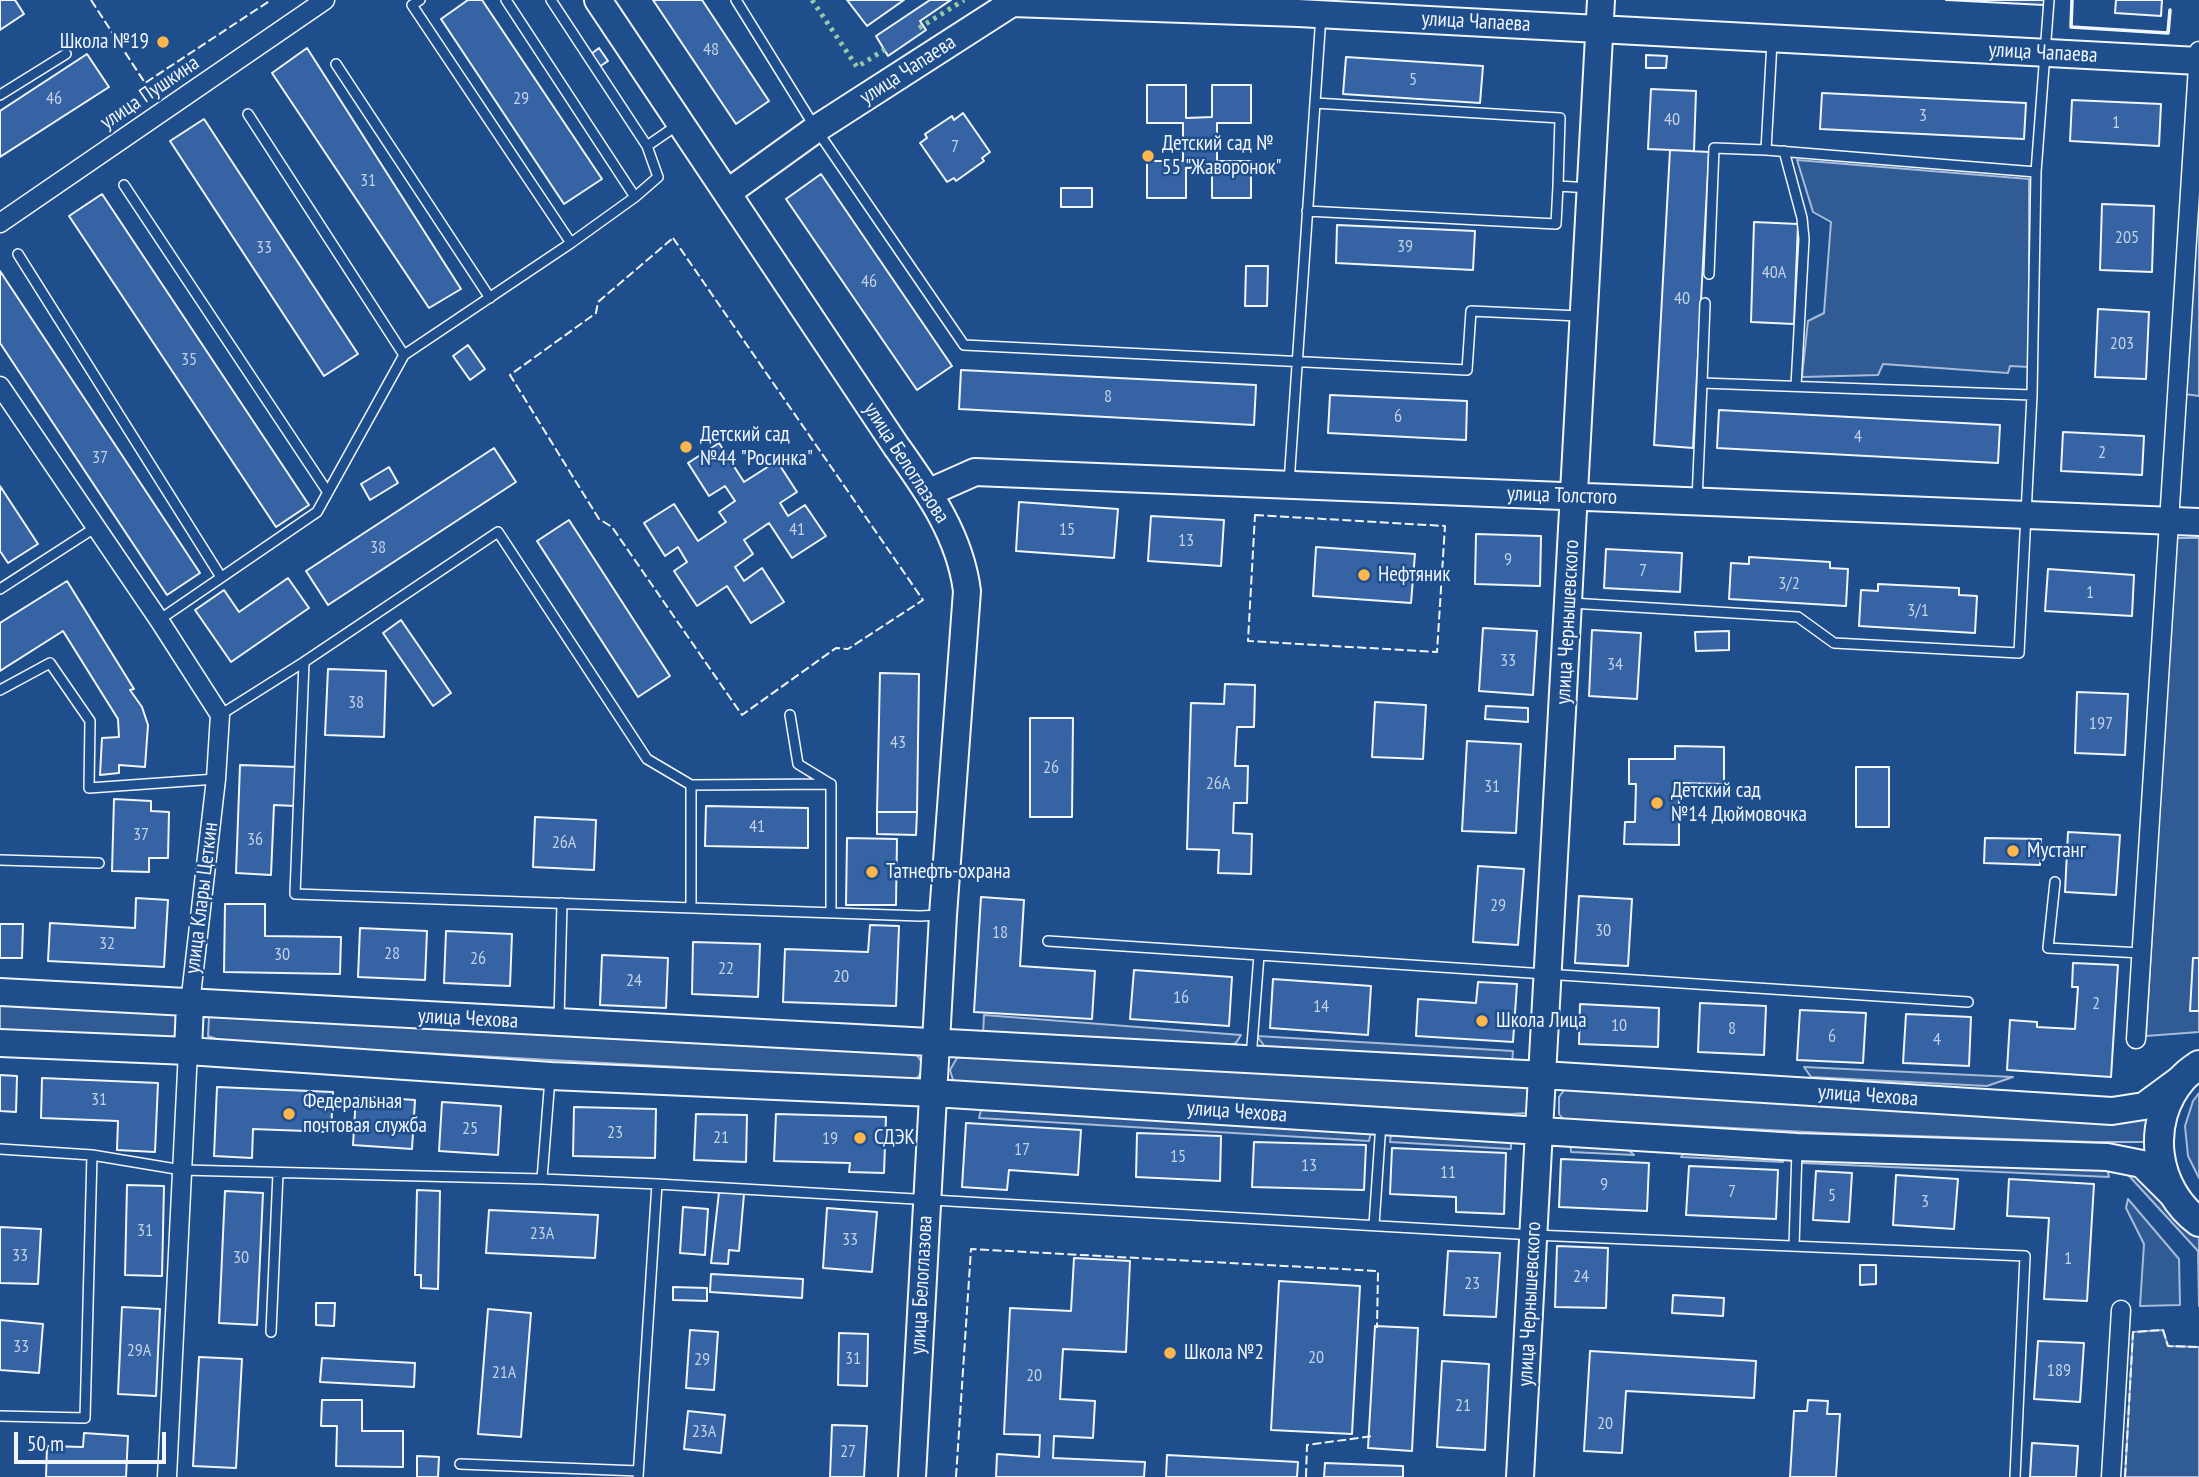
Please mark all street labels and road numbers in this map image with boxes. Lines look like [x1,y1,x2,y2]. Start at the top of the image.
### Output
street label: улица Чапаева [1421,7,1531,37]
street label: улица Чапаева [855,30,961,110]
street label: улица Чапаева [1988,38,2098,68]
street label: улица Пушкина [96,51,204,135]
street label: улица Белоглазова [858,398,954,528]
street label: улица Толстого [1506,481,1618,511]
street label: улица Чернышевского [1551,539,1585,705]
street label: улица Клары Цеткин [180,821,224,975]
street label: улица Чехова [417,1004,519,1034]
street label: улица Чехова [1817,1080,1919,1112]
street label: улица Чехова [1186,1096,1288,1128]
street label: улица Белоглазова [906,1215,938,1355]
street label: улица Чернышевского [1513,1221,1547,1387]

